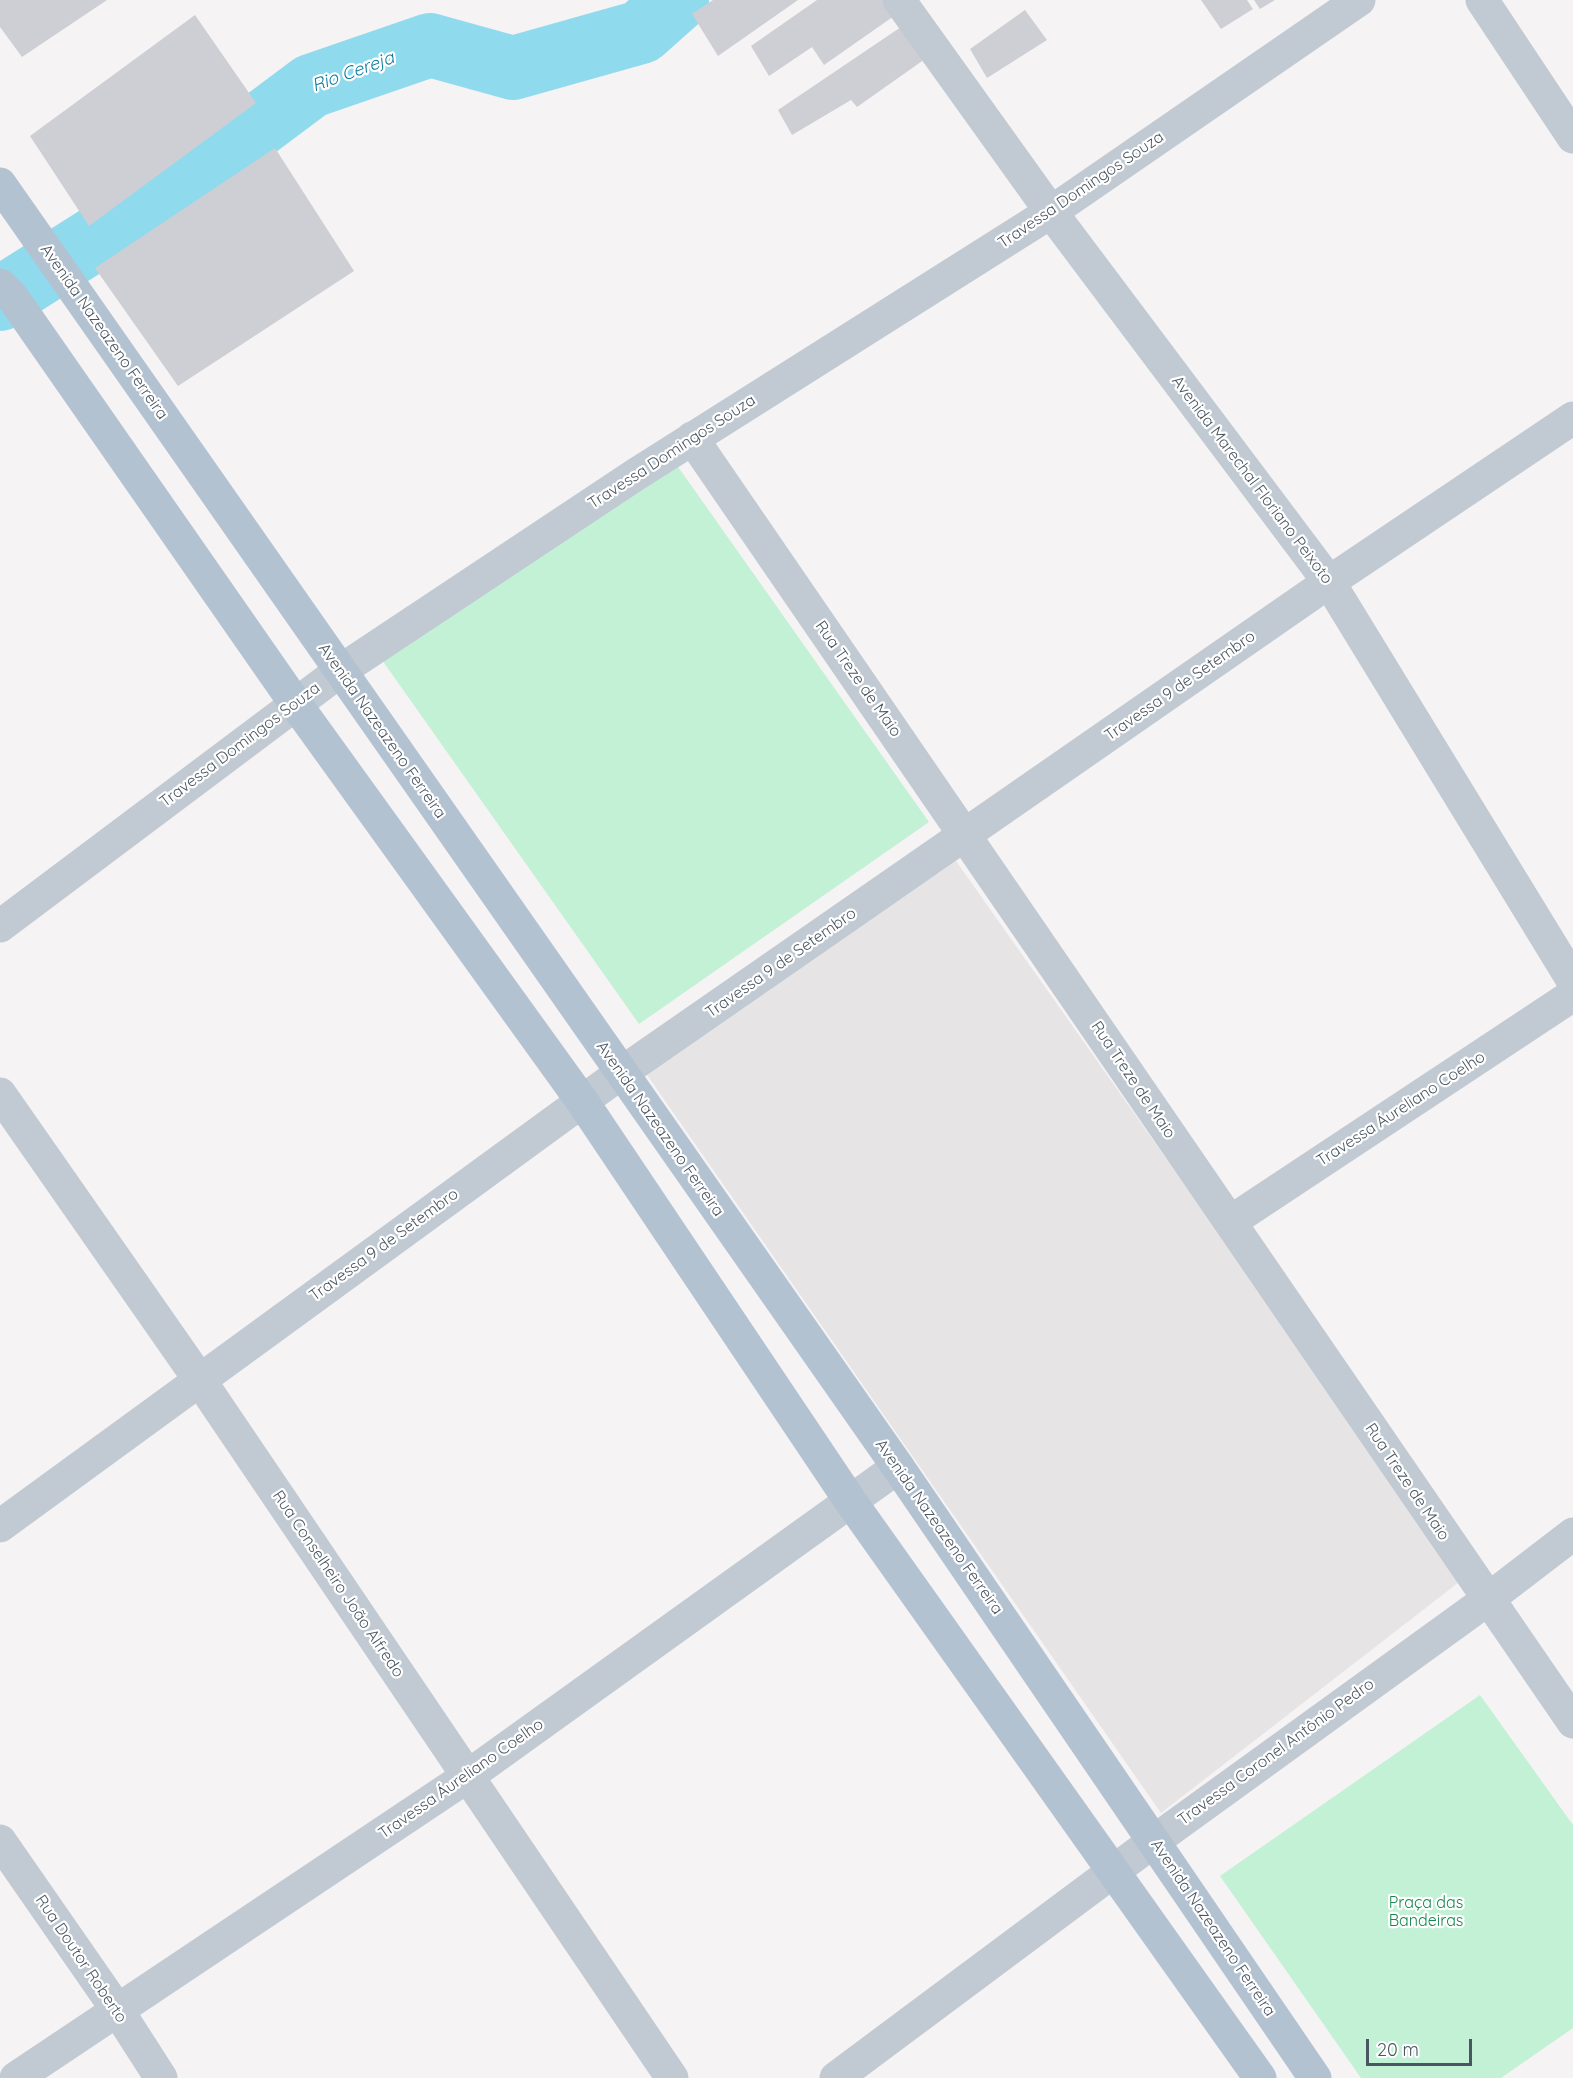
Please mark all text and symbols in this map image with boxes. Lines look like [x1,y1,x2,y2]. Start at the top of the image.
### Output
water label: Rio Cereja [309,47,397,97]
street label: Travessa Domingos Souza [995,127,1167,253]
street label: Avenida Nazeazeno Ferreira [36,241,172,423]
street label: Avenida Marechal Floriano Peixoto [1167,372,1337,588]
street label: Travessa Domingos Souza [585,391,759,513]
street label: Rua Treze de Maio [811,617,905,741]
street label: Travessa 9 de Setembro [1101,627,1259,745]
street label: Avenida Nazeazeno Ferreira [314,640,450,822]
street label: Travessa Domingos Souza [156,678,324,812]
street label: Travessa 9 de Setembro [702,904,860,1022]
street label: Rua Treze de Maio [1087,1018,1179,1142]
street label: Avenida Nazeazeno Ferreira [592,1038,728,1220]
street label: Travessa Áureliano Coelho [1313,1047,1489,1171]
street label: Travessa 9 de Setembro [306,1185,462,1305]
street label: Rua Treze de Maio [1361,1420,1453,1544]
street label: Avenida Nazeazeno Ferreira [871,1436,1007,1618]
street label: Rua Conselheiro João Alfredo [268,1487,408,1681]
street label: Travessa Coronel Antônio Pedro [1174,1674,1378,1830]
street label: Travessa Áureliano Coelho [375,1715,547,1843]
street label: Avenida Nazeazeno Ferreira [1147,1836,1279,2020]
street label: Rua Doutor Roberto [31,1892,131,2026]
park label: Praça das Bandeiras [1389,1893,1463,1931]
scale bar [1369,2027,1476,2065]
text: 20 m [1377,2038,1419,2061]

